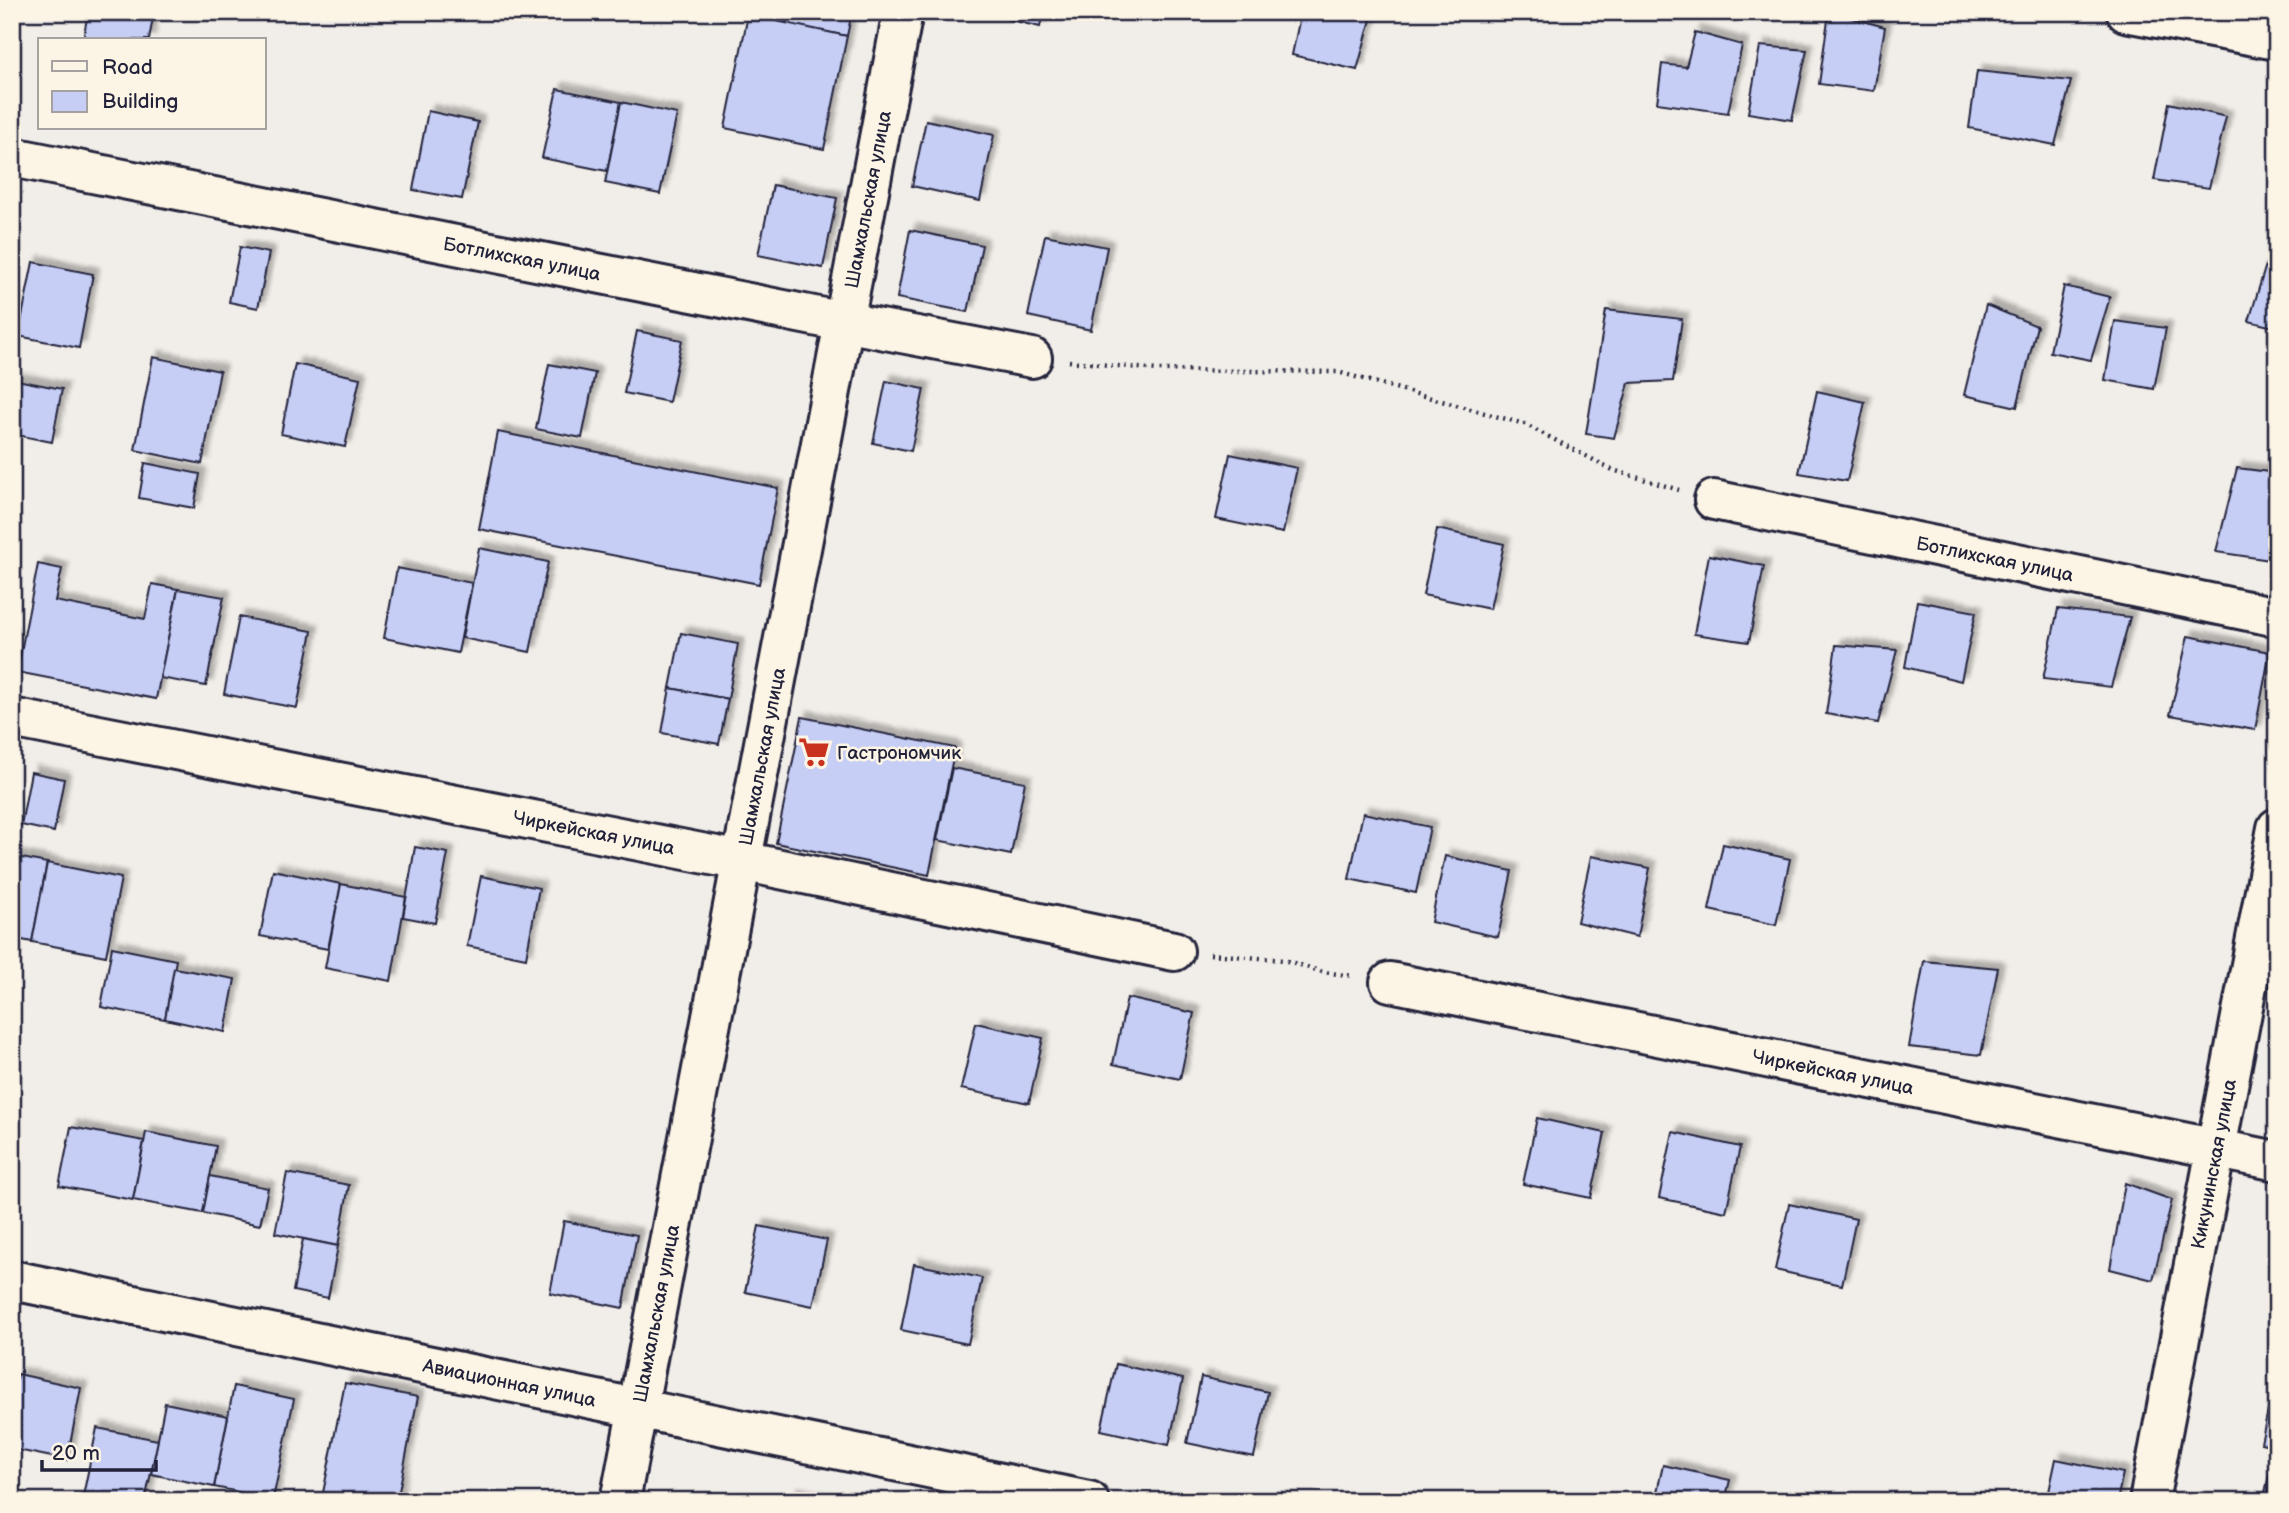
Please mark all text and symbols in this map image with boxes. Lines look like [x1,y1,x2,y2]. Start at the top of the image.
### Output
legend [38,38,266,130]
text: Road [102,55,153,80]
text: Building [102,89,178,114]
street label: Шамхальская улица [841,109,897,290]
street label: Ботлихская улица [441,233,603,286]
street label: Ботлихская улица [1914,532,2075,587]
street label: Шамхальская улица [735,666,791,848]
supermarket icon: Гастрономчик [797,735,831,769]
place label: Гастрономчик [837,742,961,765]
street label: Чиркейская улица [511,806,676,861]
street label: Чиркейская улица [1750,1045,1916,1100]
street label: Кикунинская улица [2187,1077,2242,1251]
street label: Шамхальская улица [629,1223,685,1405]
street label: Авиационная улица [420,1354,598,1413]
scale bar [42,1429,156,1473]
text: 20 m [52,1441,100,1466]

